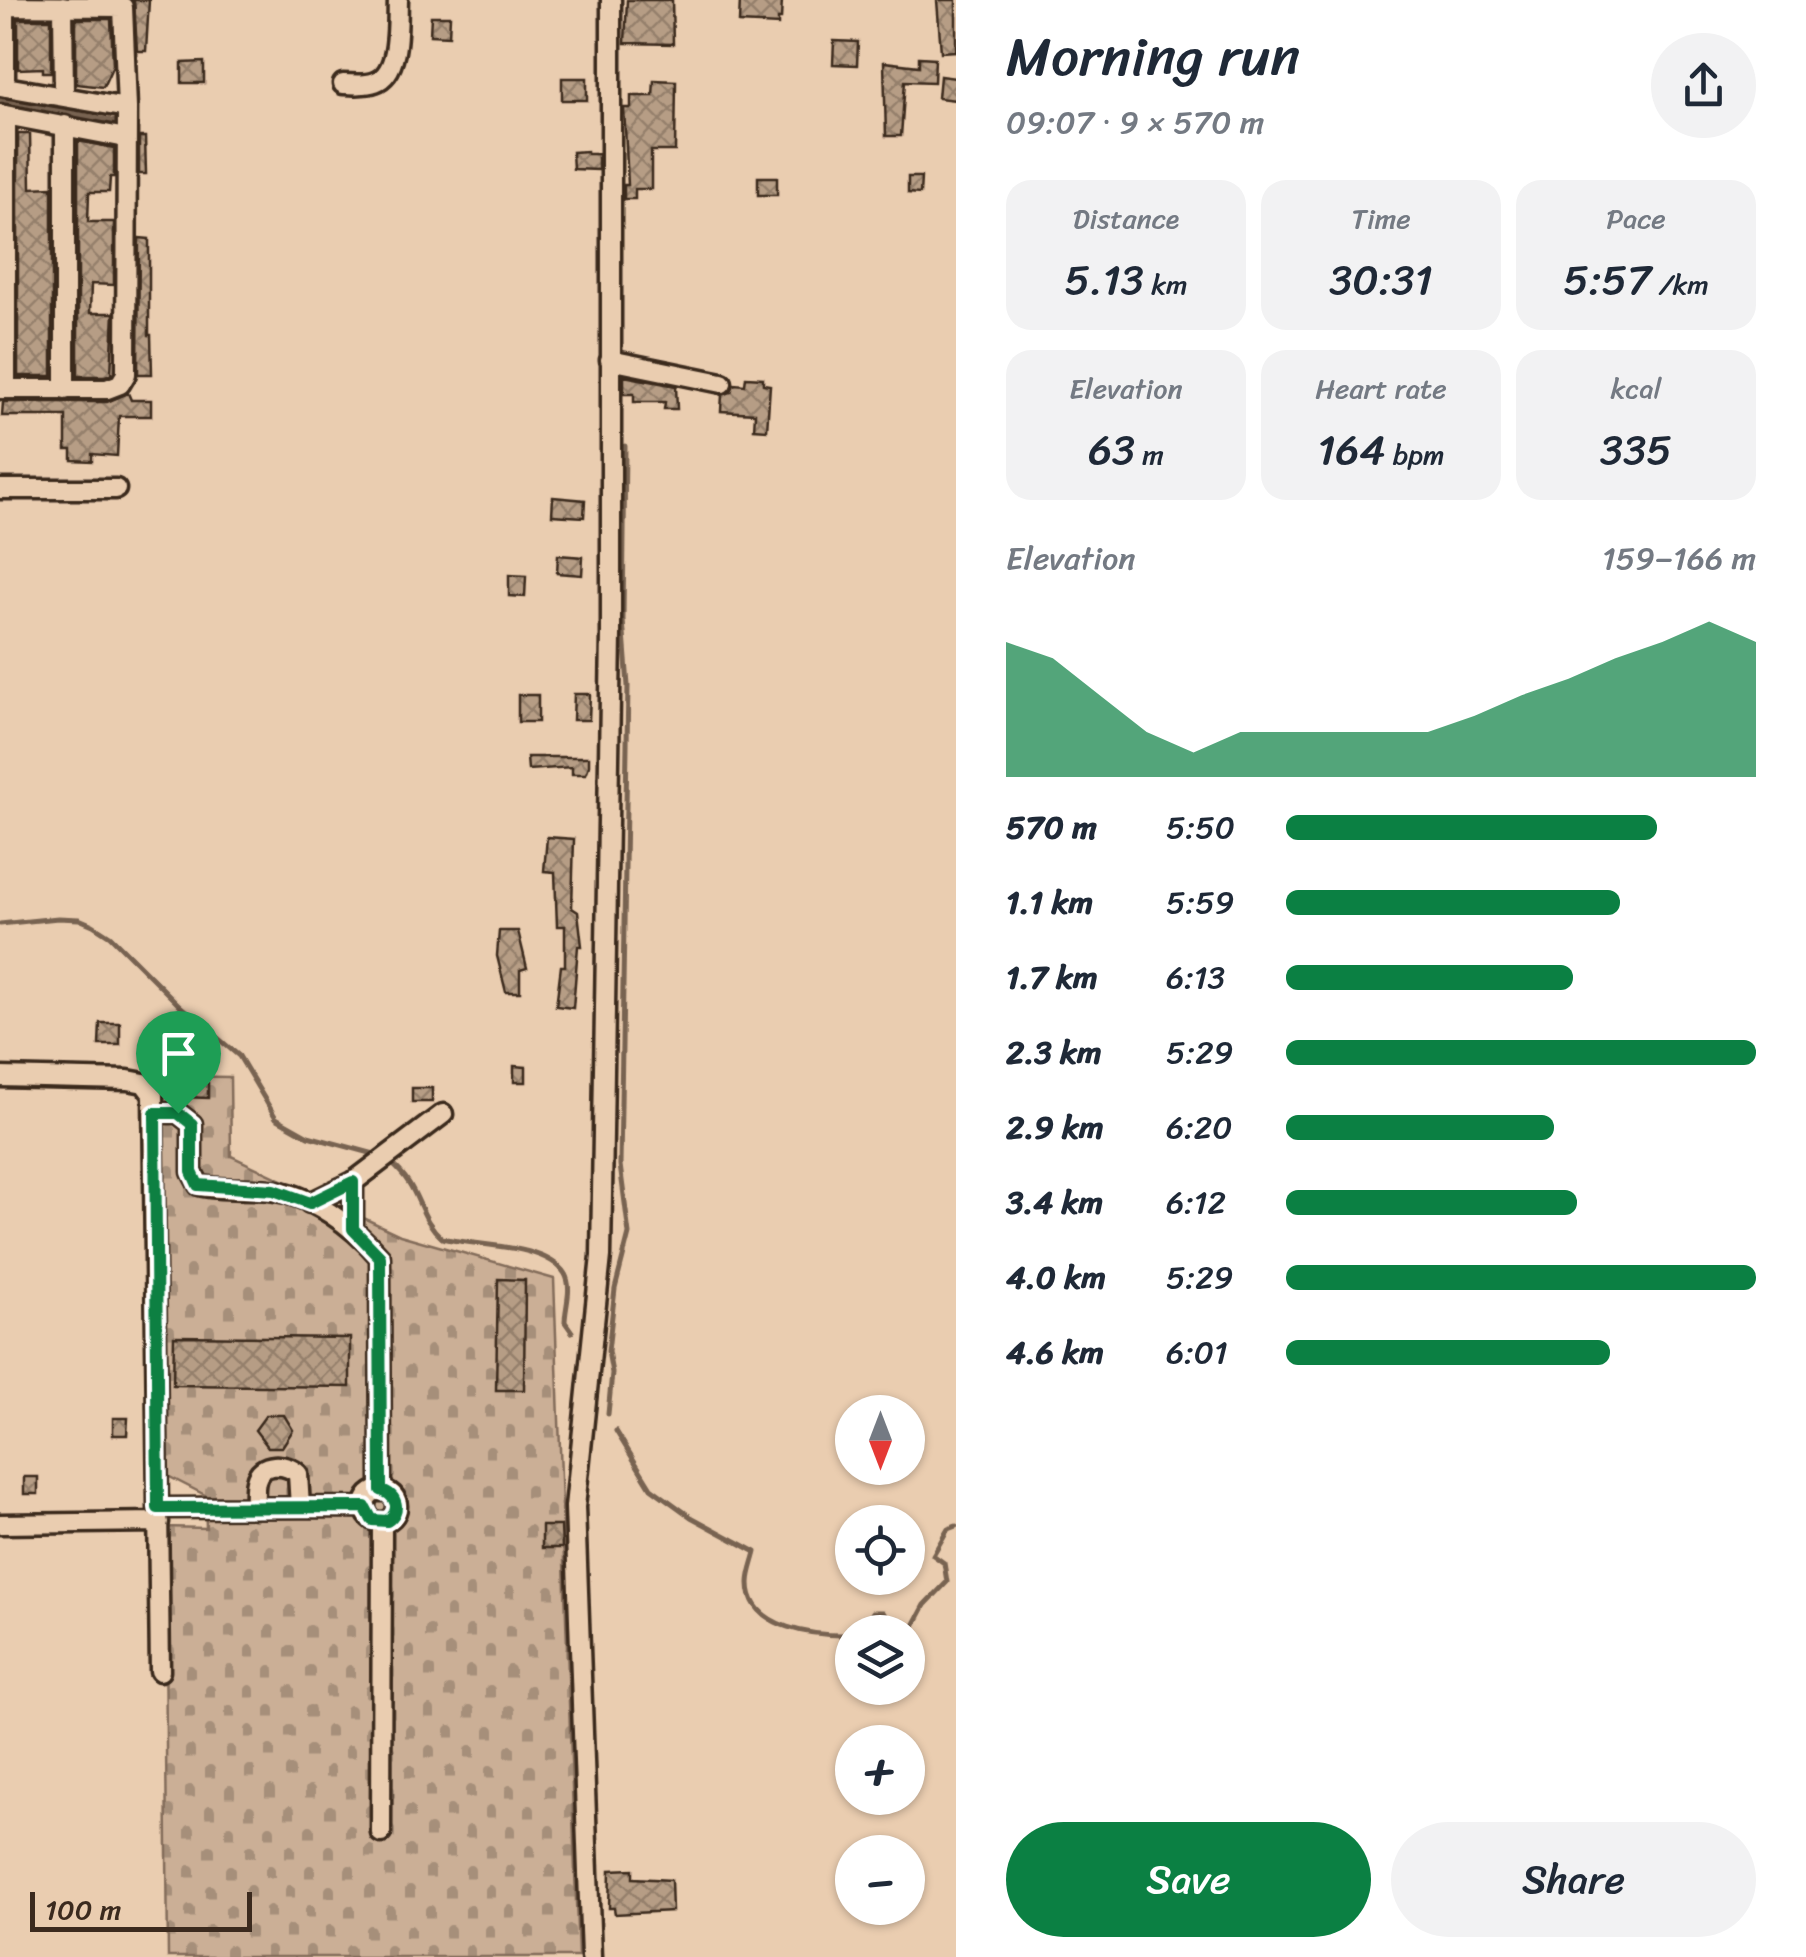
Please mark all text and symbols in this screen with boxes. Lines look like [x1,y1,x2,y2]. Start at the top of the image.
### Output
text: Morning run [1006,8,1300,105]
button: share [1651,33,1756,138]
text: 09:07 · 9 × 570 m [1006,94,1264,151]
text: Distance [1073,194,1179,243]
text: Time [1351,194,1411,243]
text: Pace [1606,194,1666,243]
text: 5.13 [1064,243,1144,317]
text: 30:31 [1329,243,1433,317]
text: 5:57 [1563,243,1651,317]
text: km [1144,260,1188,309]
text: /km [1651,260,1709,309]
text: Elevation [1069,364,1183,413]
text: Heart rate [1315,364,1447,413]
text: kcal [1611,364,1661,413]
text: 63 [1088,413,1135,487]
text: 164 [1317,413,1386,487]
text: 335 [1600,413,1672,487]
text: m [1135,430,1164,479]
text: bpm [1386,430,1445,479]
text: Elevation [1006,530,1136,587]
text: 159–166 m [1602,530,1756,587]
text: 570 m [1006,799,1097,856]
text: 5:50 [1166,799,1235,856]
text: 1.1 km [1006,874,1093,931]
text: 5:59 [1166,874,1234,931]
text: 1.7 km [1006,949,1098,1006]
text: 6:13 [1166,949,1225,1006]
pin [136,1011,221,1114]
text: 2.3 km [1006,1024,1102,1081]
text: 5:29 [1166,1024,1233,1081]
icon: arrive [151,1026,206,1081]
text: 2.9 km [1006,1099,1104,1156]
text: 6:20 [1166,1099,1233,1156]
text: 3.4 km [1006,1174,1103,1231]
text: 6:12 [1166,1174,1226,1231]
text: 4.0 km [1006,1249,1106,1306]
text: 5:29 [1166,1249,1233,1306]
text: 4.6 km [1006,1324,1104,1381]
text: 6:01 [1166,1324,1228,1381]
north arrow [835,1395,925,1485]
map controls [835,1395,925,1925]
button: locate [835,1505,925,1595]
button: layers [835,1615,925,1705]
button: + [835,1725,925,1815]
button: Save [1006,1822,1371,1937]
button: Share [1391,1822,1756,1937]
button: − [835,1835,925,1925]
text: 100 m [45,1885,121,1934]
scale bar [30,1887,252,1932]

